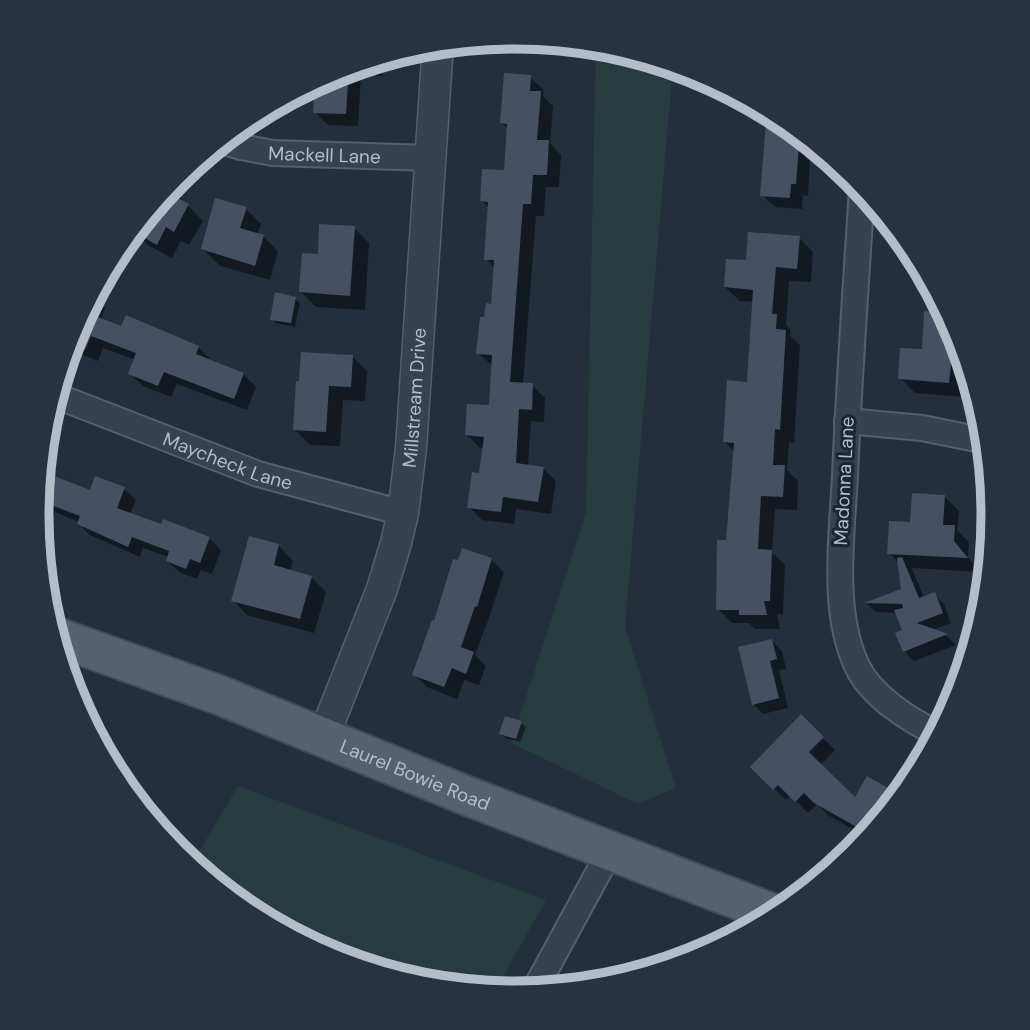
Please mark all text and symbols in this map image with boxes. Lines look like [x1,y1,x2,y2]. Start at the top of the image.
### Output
street label: Mackell Lane [268,140,381,169]
street label: Millstream Drive [396,327,432,469]
street label: Madonna Lane [828,416,860,546]
street label: Maycheck Lane [160,426,295,495]
street label: Laurel Bowie Road [337,733,494,816]

